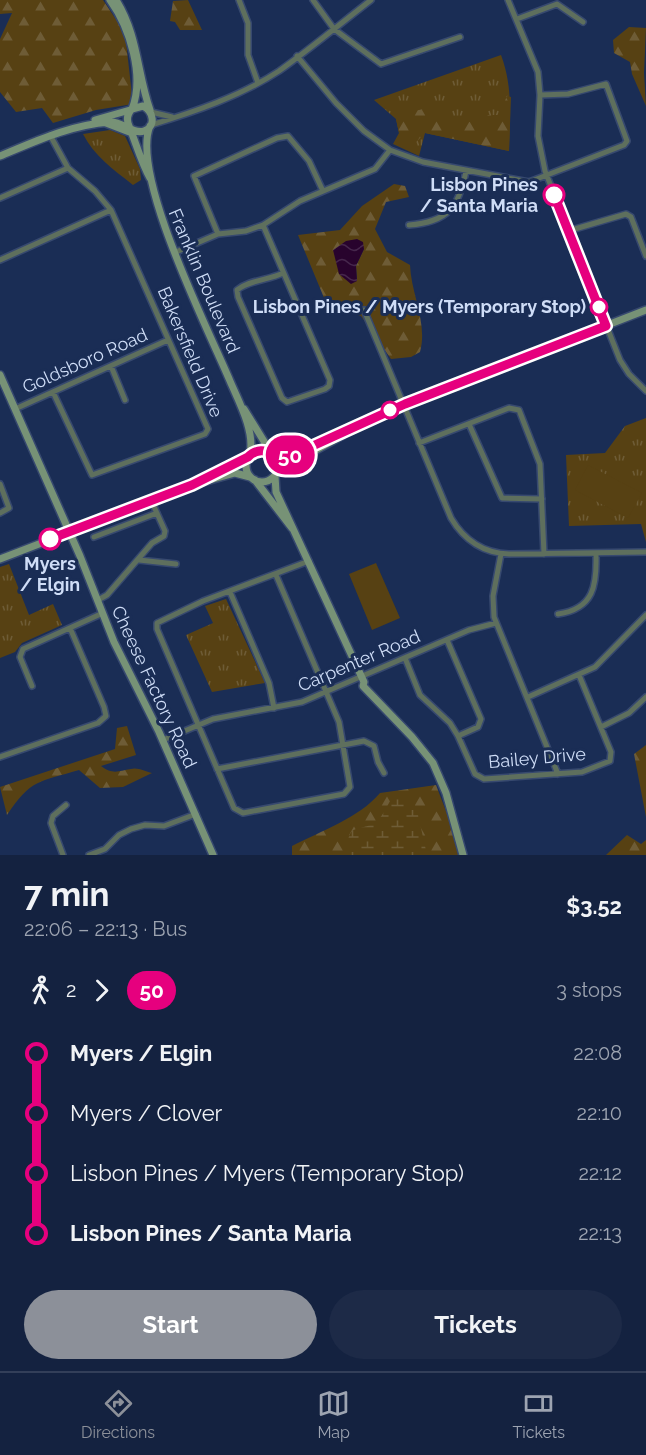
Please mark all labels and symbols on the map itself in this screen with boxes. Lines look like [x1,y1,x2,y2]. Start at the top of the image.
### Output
place label: Lisbon Pines / Santa Maria [420,174,538,216]
marker: Lisbon Pines / Santa Maria [543,184,565,206]
street label: Franklin Boulevard [165,205,244,356]
street label: Bakersfield Drive [154,283,228,421]
place label: Lisbon Pines / Myers (Temporary Stop) [253,296,586,317]
marker: Lisbon Pines / Myers (Temporary Stop) [590,298,608,316]
street label: Goldsboro Road [19,324,151,398]
unlabelled marker [381,401,399,419]
line badge: 50 [263,436,317,474]
marker: Myers / Elgin [39,528,61,550]
place label: Myers / Elgin [20,553,80,595]
street label: Cheese Factory Road [108,602,201,771]
street label: Carpenter Road [295,625,423,696]
street label: Bailey Drive [487,743,587,772]

